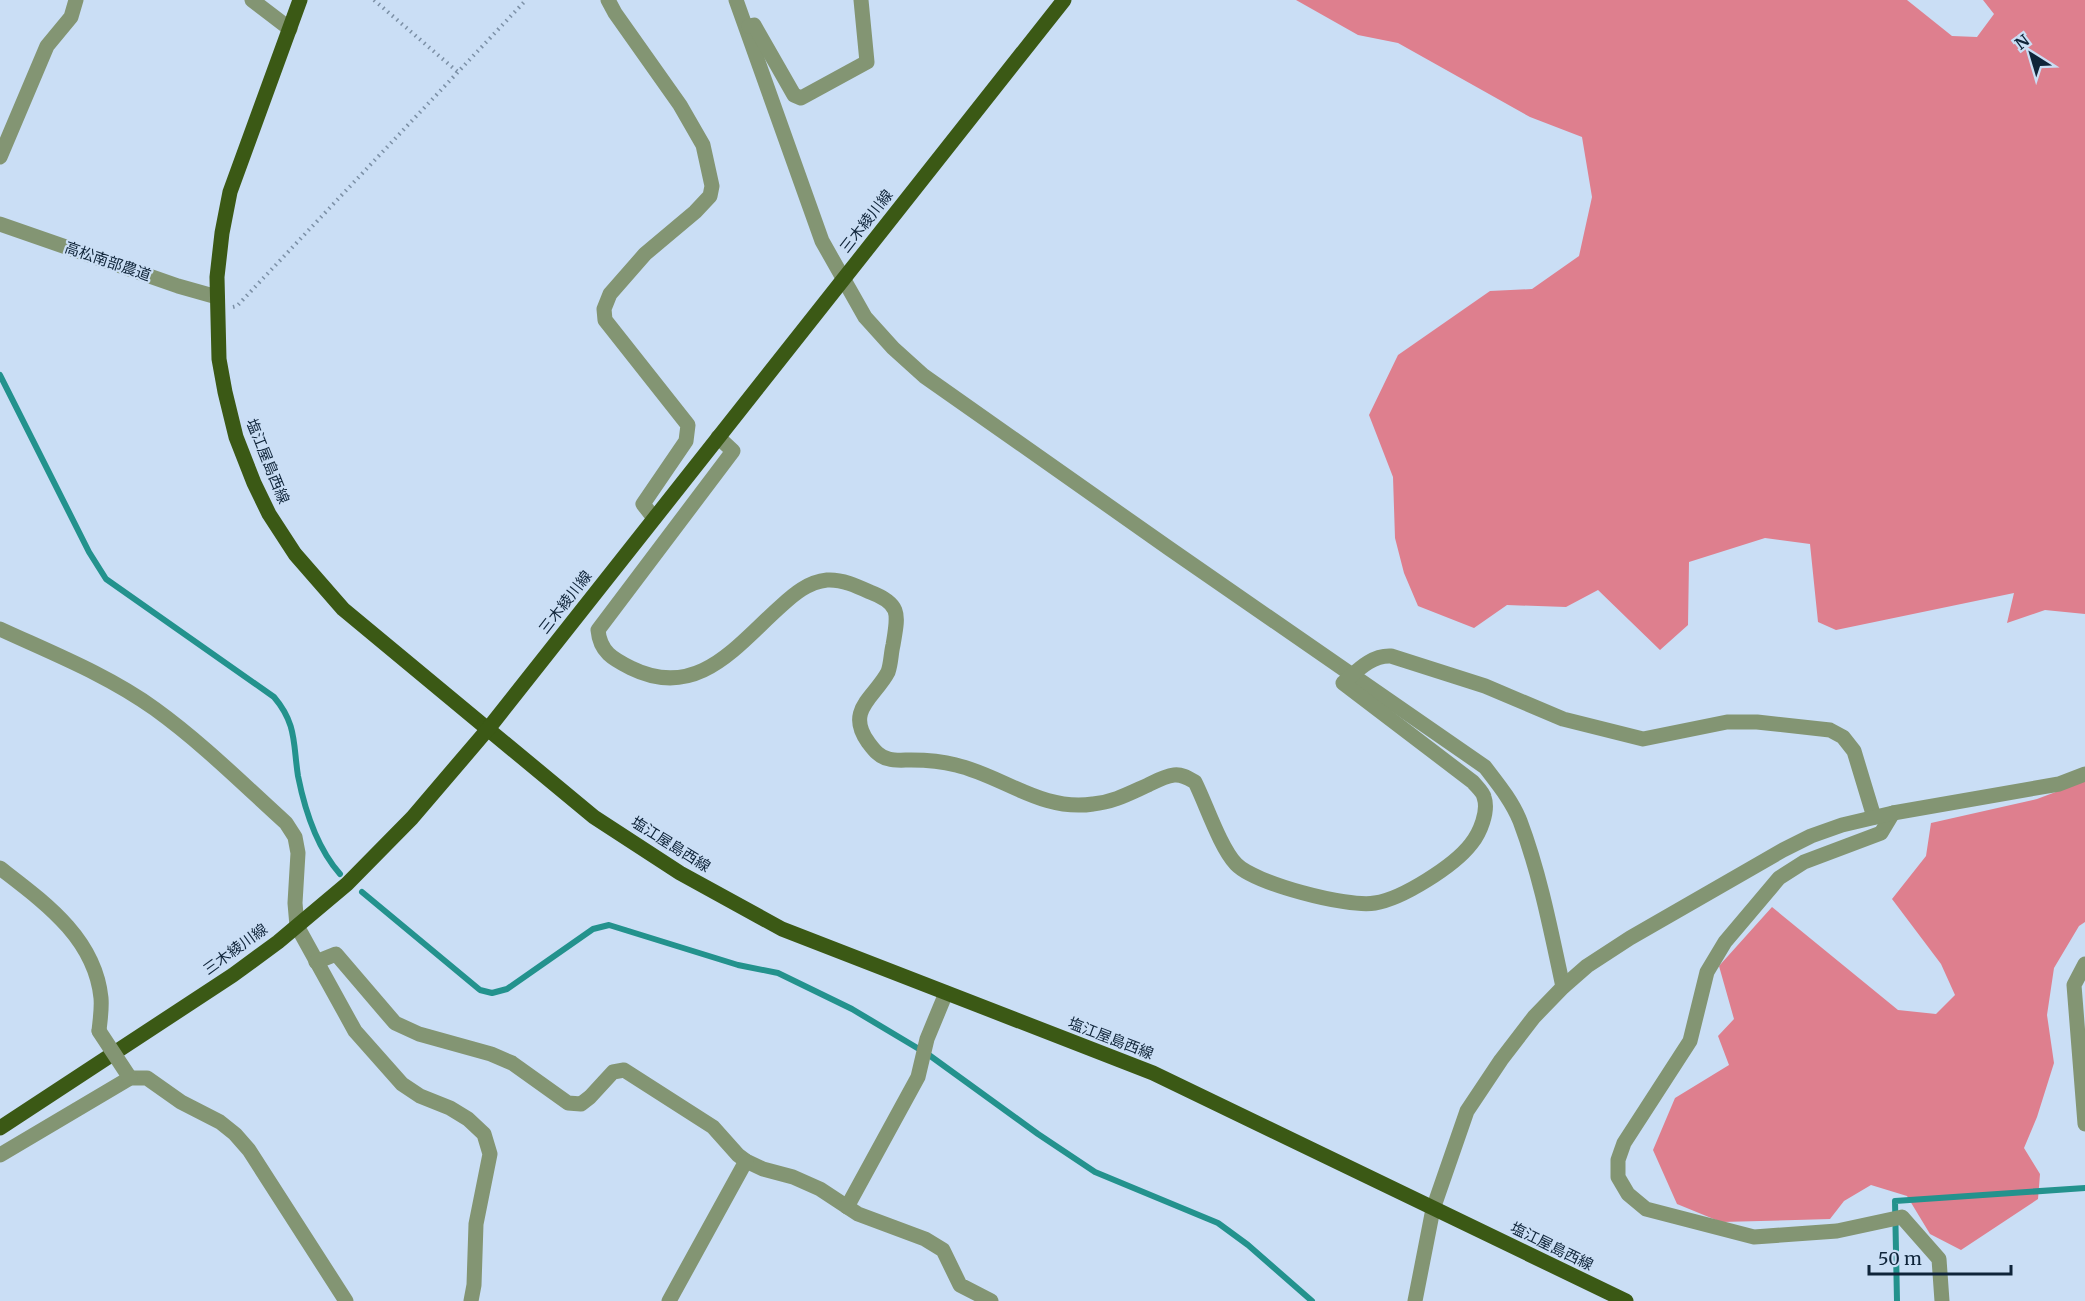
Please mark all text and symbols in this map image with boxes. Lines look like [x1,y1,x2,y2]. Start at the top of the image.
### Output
north arrow [2001,24,2061,84]
text: N [2011,30,2033,54]
street label: 三木綾川線 [835,186,897,256]
street label: 高松南部農道 [62,237,154,285]
street label: 塩江屋島西線 [242,416,294,506]
street label: 三木綾川線 [534,567,596,637]
street label: 塩江屋島西線 [628,812,714,876]
street label: 三木綾川線 [199,919,271,979]
street label: 塩江屋島西線 [1066,1013,1156,1063]
street label: 塩江屋島西線 [1507,1218,1597,1274]
scale bar [1869,1238,2012,1276]
text: 50 m [1878,1247,1922,1270]

